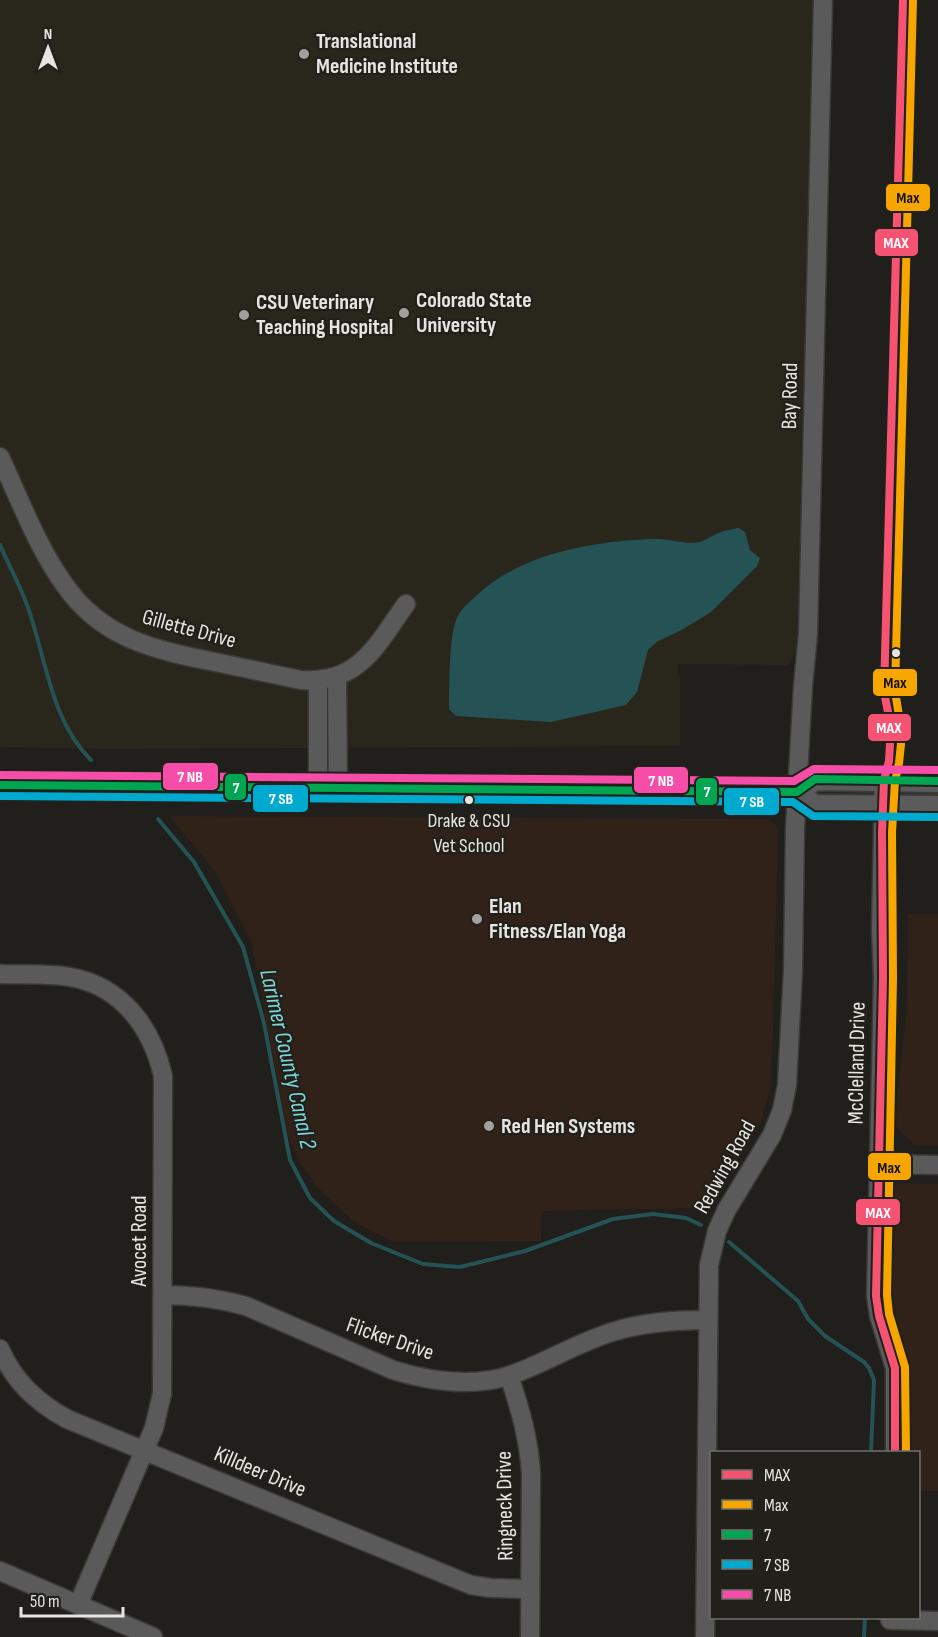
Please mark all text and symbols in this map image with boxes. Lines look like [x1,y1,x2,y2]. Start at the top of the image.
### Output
north arrow [18,18,78,78]
text: N [44,25,52,44]
place label: Translational Medicine Institute [316,28,458,80]
marker: Translational Medicine Institute [297,47,311,61]
line badge: Max [885,183,931,212]
text: Max [896,189,920,208]
line badge: MAX [874,228,919,257]
text: MAX [883,234,909,253]
place label: Colorado State University [416,287,532,339]
place label: CSU Veterinary Teaching Hospital [256,289,393,341]
marker: Colorado State University [397,306,411,320]
marker: CSU Veterinary Teaching Hospital [237,308,251,322]
street label: Bay Road [776,362,804,430]
street label: Gillette Drive [139,604,239,654]
unlabelled marker [890,647,902,659]
line badge: Max [872,668,918,697]
text: Max [883,674,907,693]
line badge: MAX [867,713,912,742]
text: MAX [876,719,902,738]
line badge: 7 NB [162,762,219,791]
line badge: 7 NB [633,766,689,794]
text: 7 NB [177,768,203,787]
text: 7 NB [648,772,674,791]
line badge: 7 [224,773,247,801]
line badge: 7 [695,777,718,806]
text: 7 [233,779,240,798]
text: 7 [704,783,711,802]
line badge: 7 SB [252,784,309,813]
line badge: 7 SB [723,787,780,816]
text: 7 SB [269,790,294,809]
text: 7 SB [740,793,765,812]
marker: Drake & CSU Vet School [463,794,475,806]
place label: Drake & CSU Vet School [428,809,510,858]
place label: Elan Fitness/Elan Yoga [489,893,626,945]
marker: Elan Fitness/Elan Yoga [470,912,484,926]
water label: Larimer County Canal 2 [253,966,323,1152]
street label: McClelland Drive [842,1001,872,1125]
place label: Red Hen Systems [501,1113,635,1140]
street label: Redwing Road [688,1116,762,1218]
marker: Red Hen Systems [482,1119,496,1133]
line badge: Max [867,1152,912,1181]
text: Max [877,1159,901,1178]
street label: Avocet Road [126,1196,153,1287]
line badge: MAX [855,1198,901,1226]
text: MAX [865,1204,891,1223]
street label: Flicker Drive [343,1311,437,1367]
street label: Killdeer Drive [210,1441,310,1503]
street label: Ringneck Drive [491,1451,519,1561]
legend [710,1451,920,1619]
text: MAX [764,1465,791,1486]
text: Max [764,1495,789,1516]
text: 7 [764,1525,772,1546]
text: 7 SB [764,1555,790,1576]
scale bar [21,1580,123,1618]
text: 7 NB [764,1585,791,1606]
text: 50 m [30,1591,60,1612]

